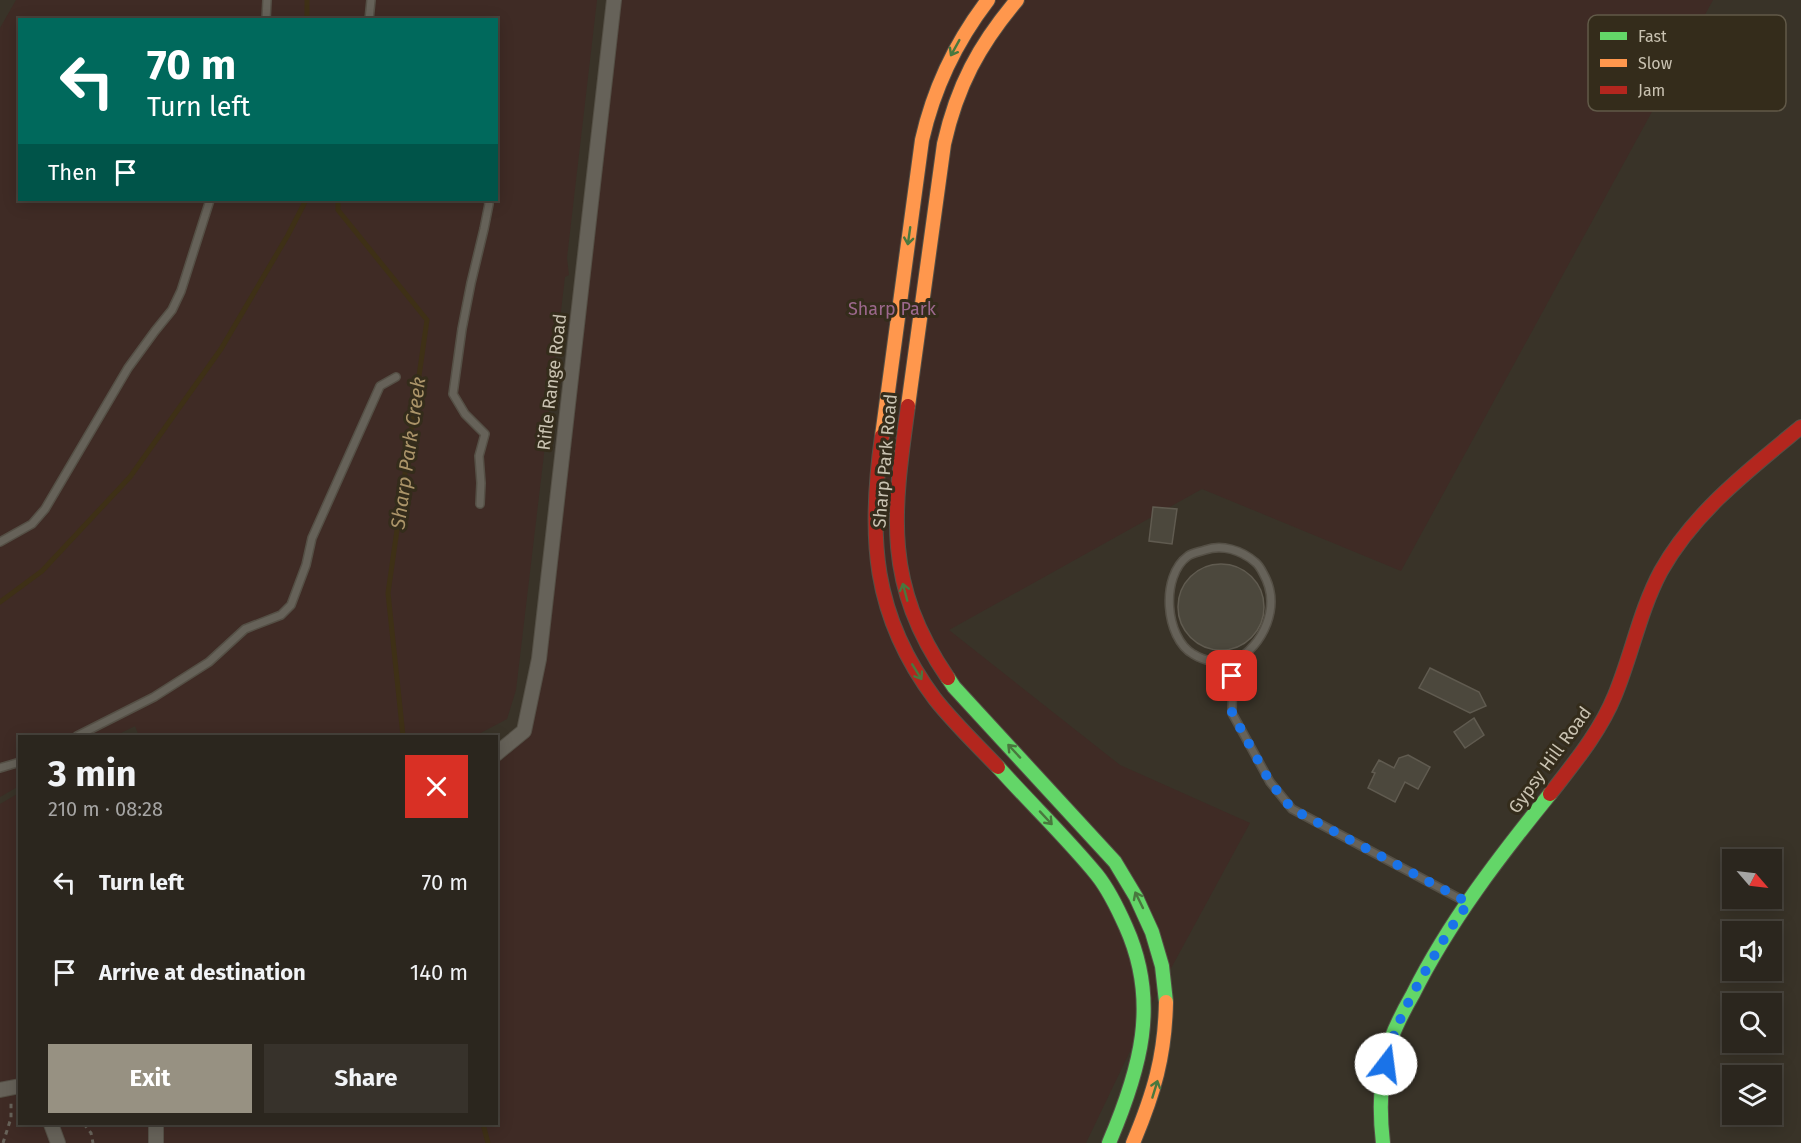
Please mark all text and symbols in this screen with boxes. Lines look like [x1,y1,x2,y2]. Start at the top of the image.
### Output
legend [1588,15,1786,111]
text: Fast [1638,27,1667,46]
one-way arrow [948,39,960,56]
text: 70 m [147,40,236,90]
icon: left [48,42,126,120]
text: Slow [1638,54,1673,73]
text: Jam [1638,81,1665,100]
text: Turn left [147,91,250,123]
icon: arrive [109,156,142,189]
text: Then [48,159,97,186]
one-way arrow [904,225,915,245]
park label: Sharp Park [848,298,937,320]
street label: Rifle Range Road [533,313,571,451]
water label: Sharp Park Creek [385,375,431,532]
street label: Sharp Park Road [868,393,902,529]
one-way arrow [899,583,911,602]
pin [1206,650,1257,701]
icon: arrive [1215,659,1248,692]
one-way arrow [911,663,923,680]
street label: Gypsy Hill Road [1504,702,1596,818]
one-way arrow [1006,744,1021,759]
text: 3 min [48,752,137,796]
button: close [405,755,468,818]
text: 210 m · 08:28 [48,797,163,821]
one-way arrow [1039,810,1053,825]
north arrow [1722,849,1782,909]
map controls [1722,849,1782,1125]
icon: left [48,866,81,899]
text: Turn left [99,869,184,896]
text: 70 m [422,869,468,896]
one-way arrow [1132,891,1144,909]
button: sound [1722,921,1782,981]
icon: arrive [48,956,81,989]
text: Arrive at destination [99,959,306,986]
text: 140 m [410,959,468,986]
button: search [1722,993,1782,1053]
position arrow [1354,1032,1418,1096]
button: Exit [48,1044,252,1113]
button: Share [264,1044,468,1113]
button: layers [1722,1065,1782,1125]
one-way arrow [1150,1080,1161,1099]

